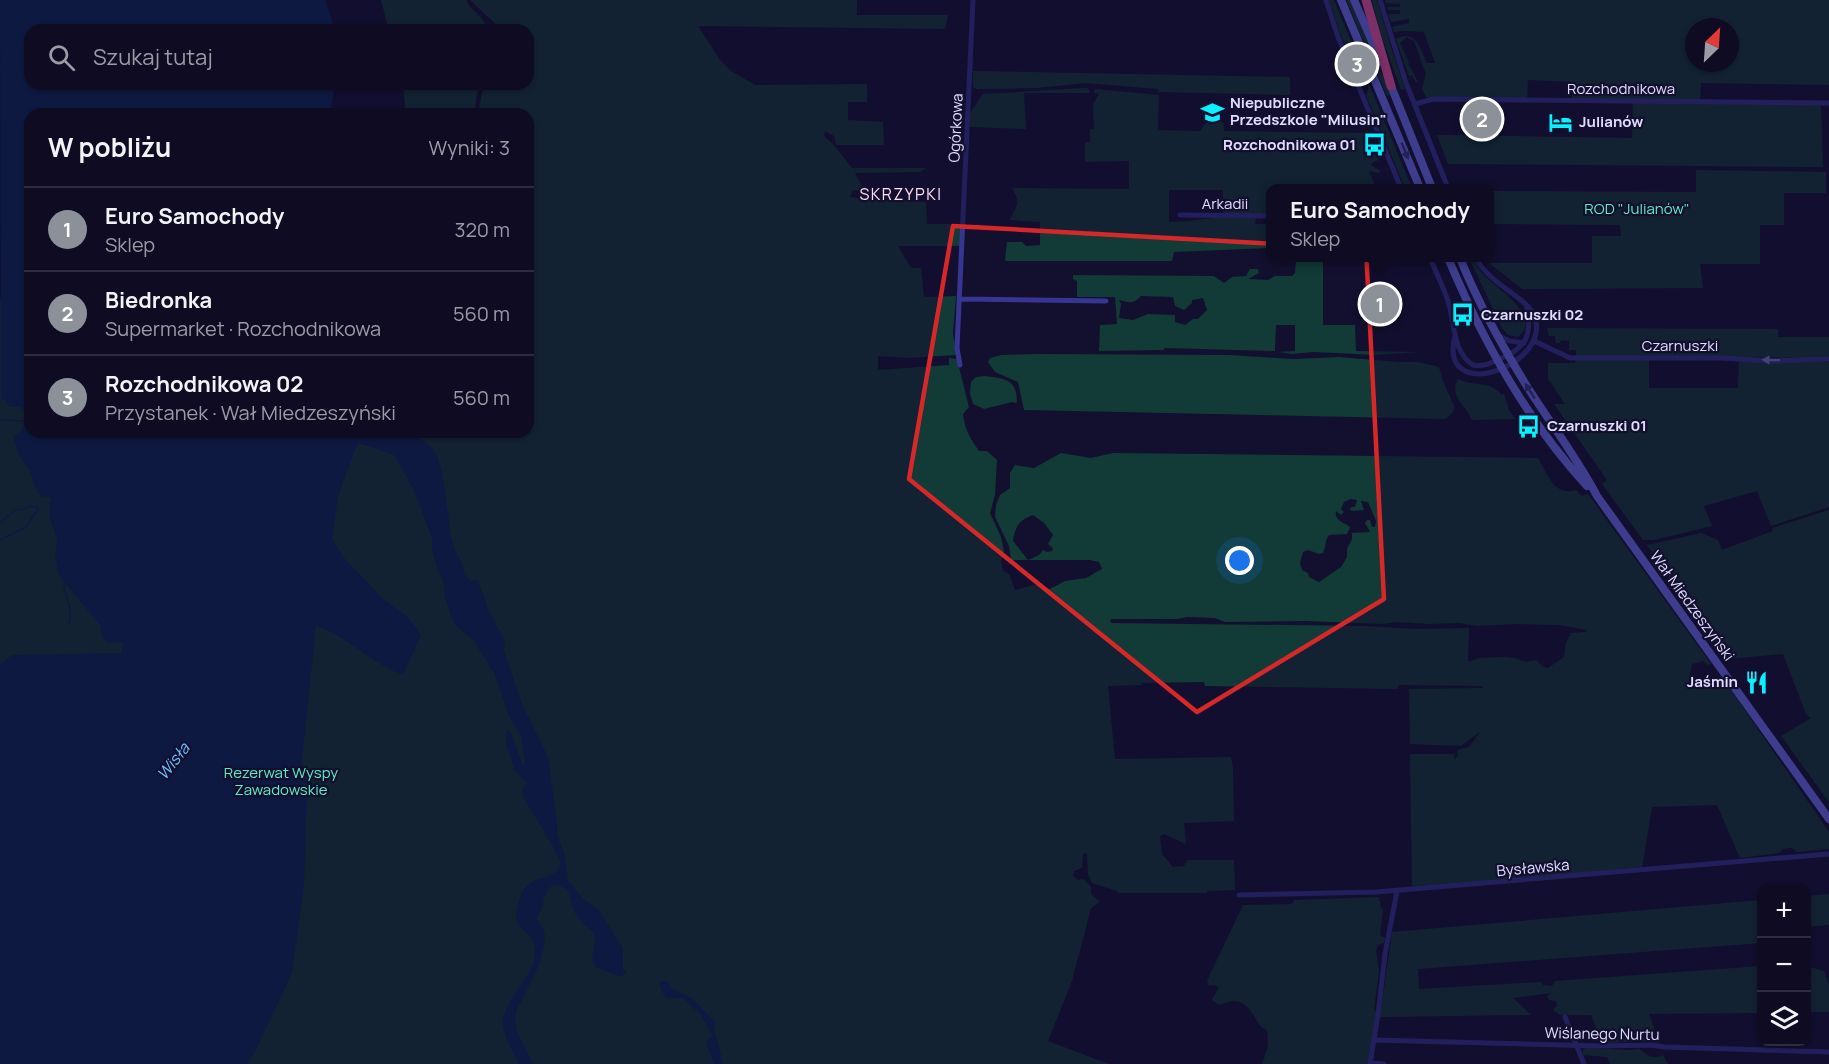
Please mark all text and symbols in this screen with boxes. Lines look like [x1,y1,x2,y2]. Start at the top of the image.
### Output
north arrow [1685,18,1739,72]
search box [24,24,534,90]
icon: search [45,41,78,74]
text: Szukaj tutaj [93,42,213,72]
pin: 3 [1338,42,1376,86]
street label: Rozchodnikowa [1567,78,1675,99]
place label: Niepubliczne Przedszkole "Milusin" [1230,92,1387,130]
street label: Ogórkowa [943,93,968,163]
pin: 2 [1462,96,1502,142]
school or university icon: Niepubliczne Przedszkole "Milusin" [1199,99,1225,125]
hotel icon: Julianów [1548,109,1574,135]
place label: Julianów [1579,111,1643,132]
text: W pobliżu [48,129,171,165]
bus stop icon: Rozchodnikowa 01 [1361,132,1387,158]
text: Wyniki: 3 [429,134,510,161]
place label: Rozchodnikowa 01 [1223,134,1356,155]
one-way arrow [1400,142,1410,160]
district label: SKRZYPKI [859,183,943,205]
popup [1266,184,1494,262]
street label: Arkadii [1202,193,1248,214]
text: Euro Samochody [1290,195,1470,225]
park label: ROD "Julianów" [1584,198,1690,219]
text: Euro Samochody [105,201,284,231]
text: 1 [63,216,72,243]
text: 320 m [454,216,510,243]
text: Sklep [1290,225,1340,252]
text: Sklep [105,231,155,258]
pin: 1 [1360,282,1400,326]
text: Biedronka [105,285,212,315]
text: 2 [62,300,73,327]
text: 560 m [453,300,510,327]
bus stop icon: Czarnuszki 02 [1450,302,1476,328]
place label: Czarnuszki 02 [1481,304,1583,325]
text: Supermarket · Rozchodnikowa [105,315,381,342]
street label: Czarnuszki [1642,335,1718,356]
one-way arrow [1761,356,1780,365]
text: Rozchodnikowa 02 [105,369,303,399]
one-way arrow [1525,383,1536,399]
text: 3 [62,384,73,411]
text: 560 m [453,384,510,411]
text: Przystanek · Wał Miedzeszyński [105,399,396,426]
bus stop icon: Czarnuszki 01 [1516,413,1542,439]
place label: Czarnuszki 01 [1547,415,1647,436]
your location [1225,546,1254,575]
street label: Wał Miedzeszyński [1645,546,1740,665]
restaurant icon: Jaśmin [1743,669,1769,695]
place label: Jaśmin [1687,671,1738,692]
water label: Wisła [152,737,195,784]
park label: Rezerwat Wyspy Zawadowskie [224,762,338,800]
street label: Bysławska [1496,854,1570,881]
map controls [1757,884,1811,1046]
button: + [1757,884,1811,938]
button: − [1757,938,1811,992]
button: layers [1757,992,1811,1046]
street label: Wiślanego Nurtu [1544,1022,1660,1045]

